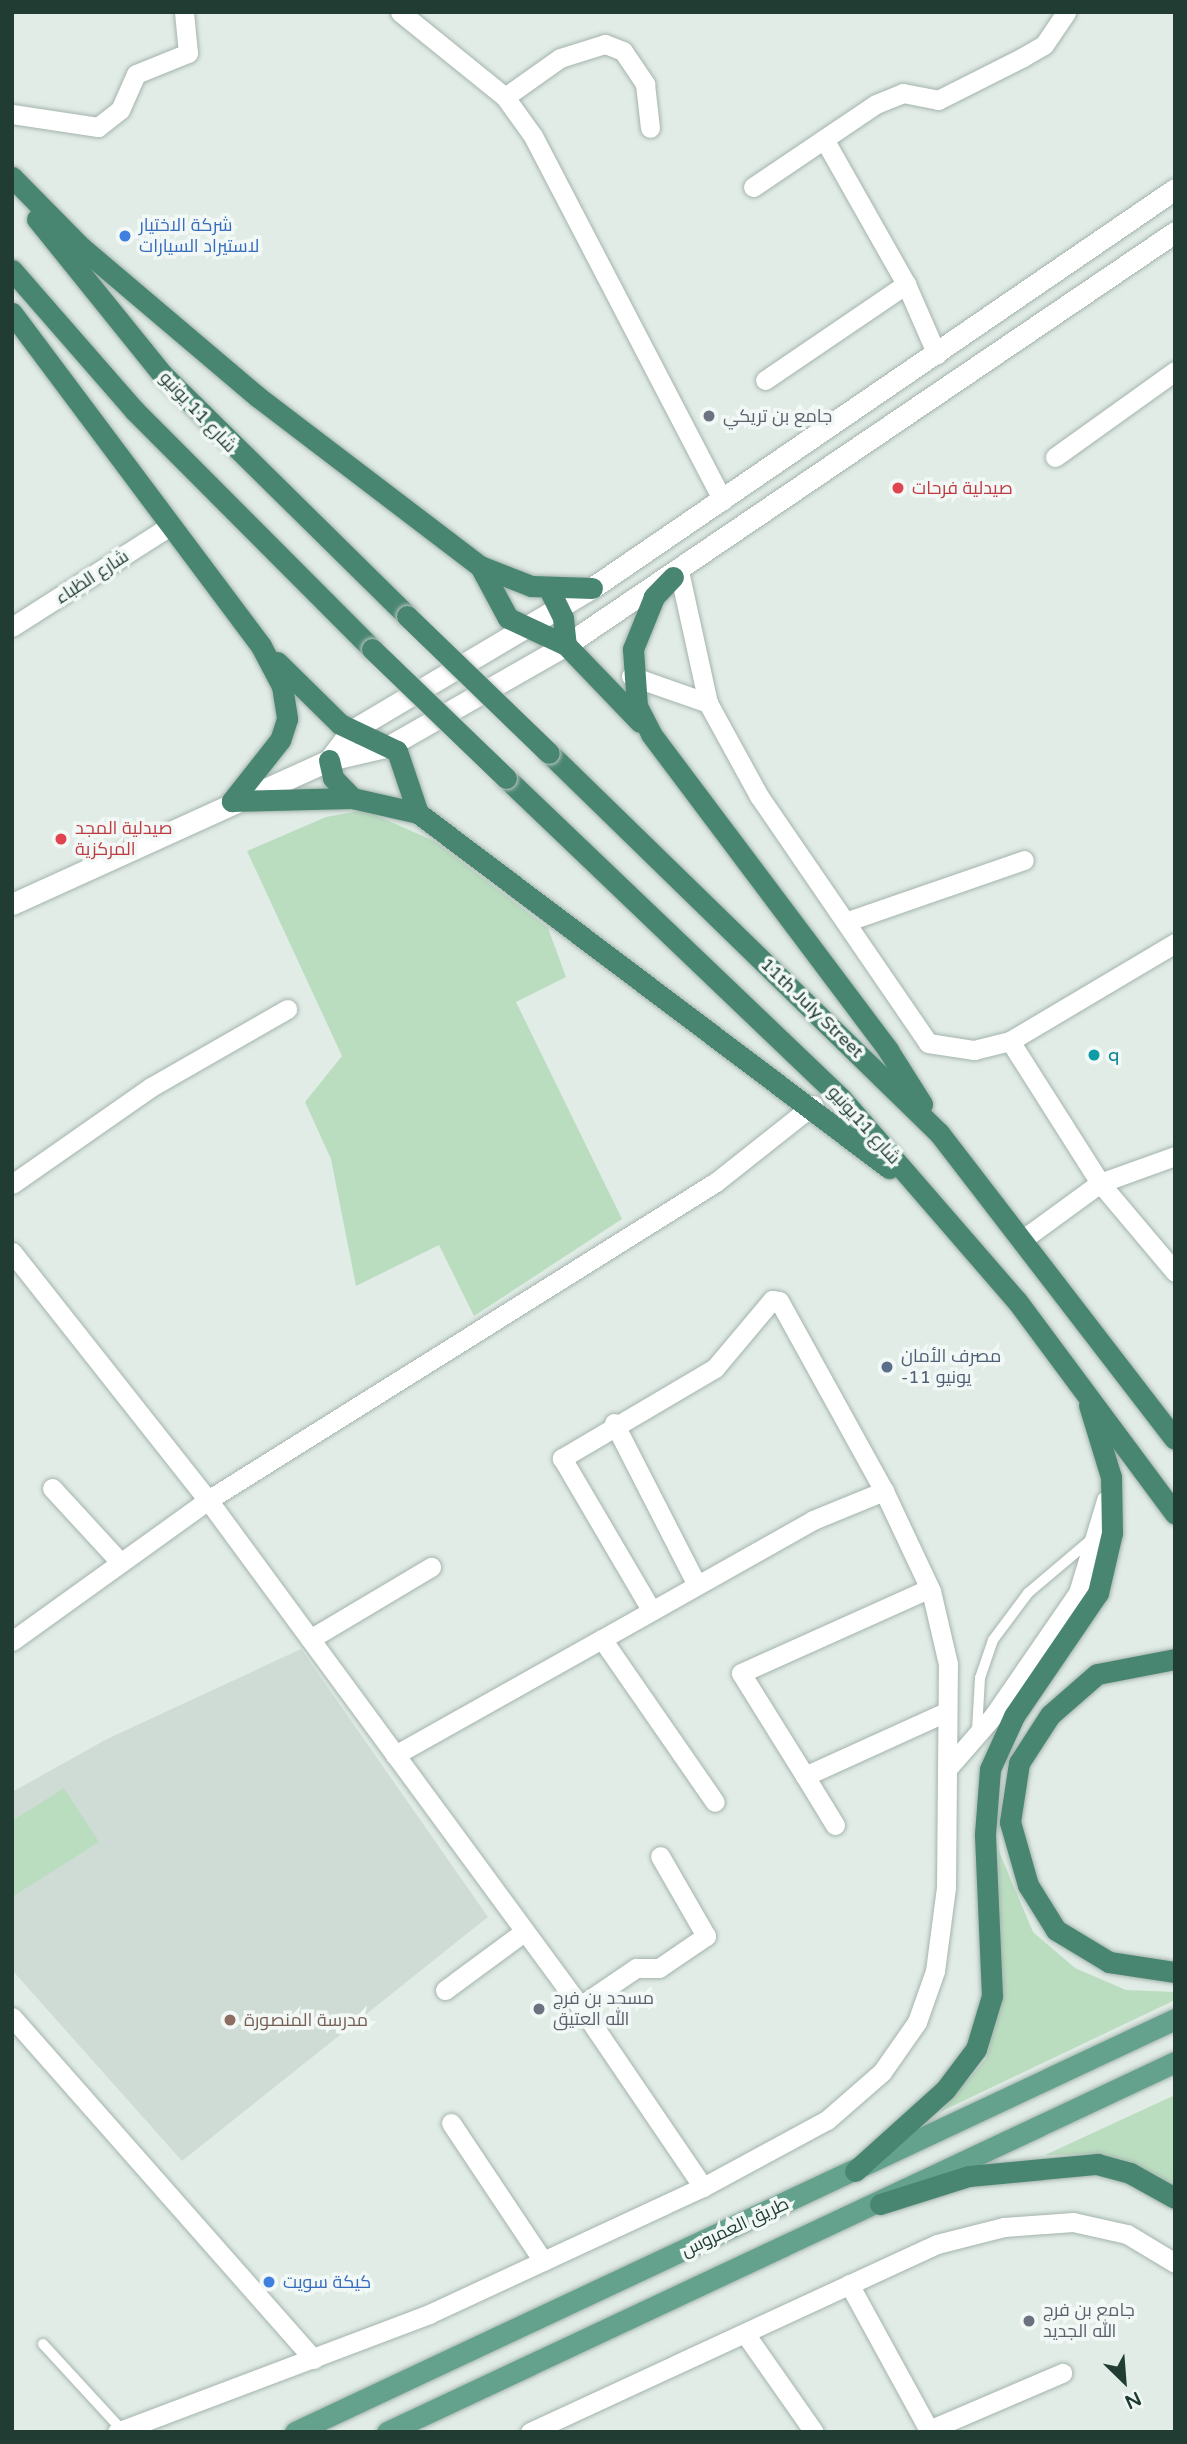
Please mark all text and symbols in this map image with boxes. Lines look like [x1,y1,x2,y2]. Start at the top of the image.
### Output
place label: شركة الاختيار لاستيراد السيارات [139,215,259,258]
marker: شركة الاختيار لاستيراد السيارات [117,228,133,244]
street label: شارع 11 يونيو [155,367,241,457]
place label: جامع بن تريكي [723,405,832,427]
marker: جامع بن تريكي [701,408,717,424]
place label: صيدلية فرحات [912,477,1013,499]
marker: صيدلية فرحات [890,480,906,496]
street label: شارع الظباء [51,545,133,609]
place label: صيدلية المجد المركزية [75,818,172,860]
marker: صيدلية المجد المركزية [53,831,69,847]
street label: 11th July Street [756,953,868,1063]
place label: q [1108,1044,1119,1066]
marker: q [1086,1047,1102,1063]
street label: شارع 11يونيو [823,1081,905,1169]
place label: مصرف الأمان -11 يونيو [901,1346,1001,1388]
marker: مصرف الأمان -11 يونيو [879,1359,895,1375]
place label: مسجد بن فرج الله العتيق [553,1988,654,2030]
marker: مسجد بن فرج الله العتيق [531,2001,547,2017]
place label: مدرسة المنصورة [244,2009,368,2031]
marker: مدرسة المنصورة [222,2012,238,2028]
street label: طريق العمروس [678,2193,792,2261]
place label: كيكة سويت [283,2271,371,2293]
marker: كيكة سويت [261,2274,277,2290]
place label: جامع بن فرج الله الجديد [1043,2300,1135,2342]
marker: جامع بن فرج الله الجديد [1021,2313,1037,2329]
north arrow [1089,2346,1159,2416]
text: N [1121,2387,1144,2413]

